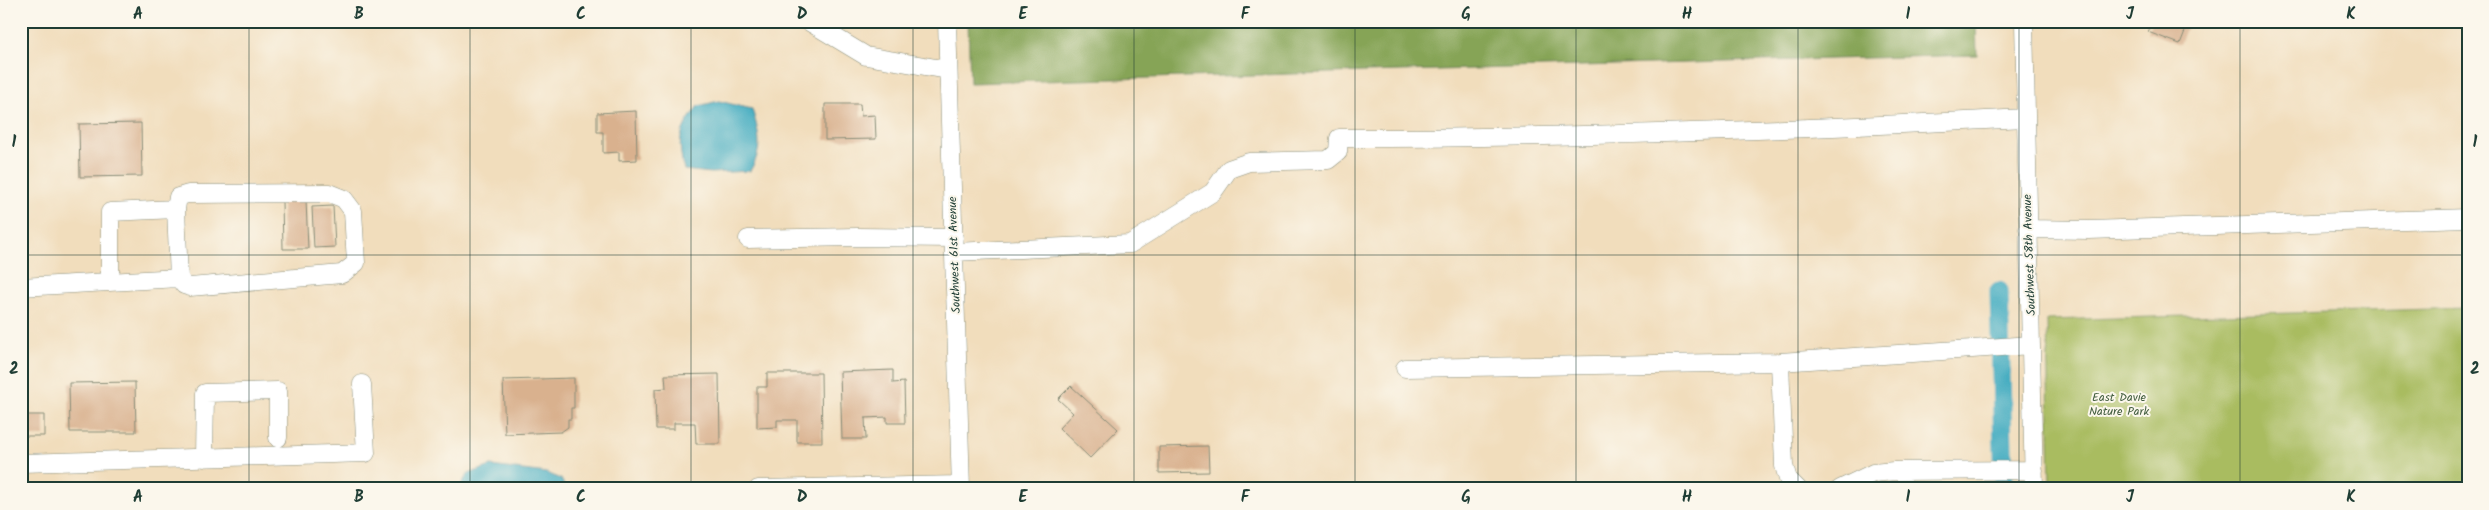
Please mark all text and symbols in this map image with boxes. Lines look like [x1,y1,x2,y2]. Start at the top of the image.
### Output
text: A [133,2,143,27]
text: B [354,2,364,27]
text: C [576,2,586,27]
text: D [797,2,808,27]
text: E [1019,2,1029,27]
text: F [1241,2,1251,27]
text: G [1461,2,1471,27]
text: H [1682,2,1692,27]
text: I [1906,2,1911,27]
text: J [2126,2,2135,27]
text: K [2346,2,2356,27]
text: 1 [12,130,17,155]
text: 1 [2473,130,2478,155]
street label: Southwest 58th Avenue [2018,193,2041,316]
street label: Southwest 61st Avenue [943,196,966,314]
text: 2 [9,357,19,382]
text: 2 [2470,357,2480,382]
park label: East Davie Nature Park [2089,388,2149,421]
text: A [133,485,143,510]
text: B [354,485,364,510]
text: C [576,485,586,510]
text: D [797,485,808,510]
text: E [1019,485,1029,510]
text: F [1241,485,1251,510]
text: G [1461,485,1471,510]
text: H [1682,485,1692,510]
text: I [1906,485,1911,510]
text: J [2126,485,2135,510]
text: K [2346,485,2356,510]

